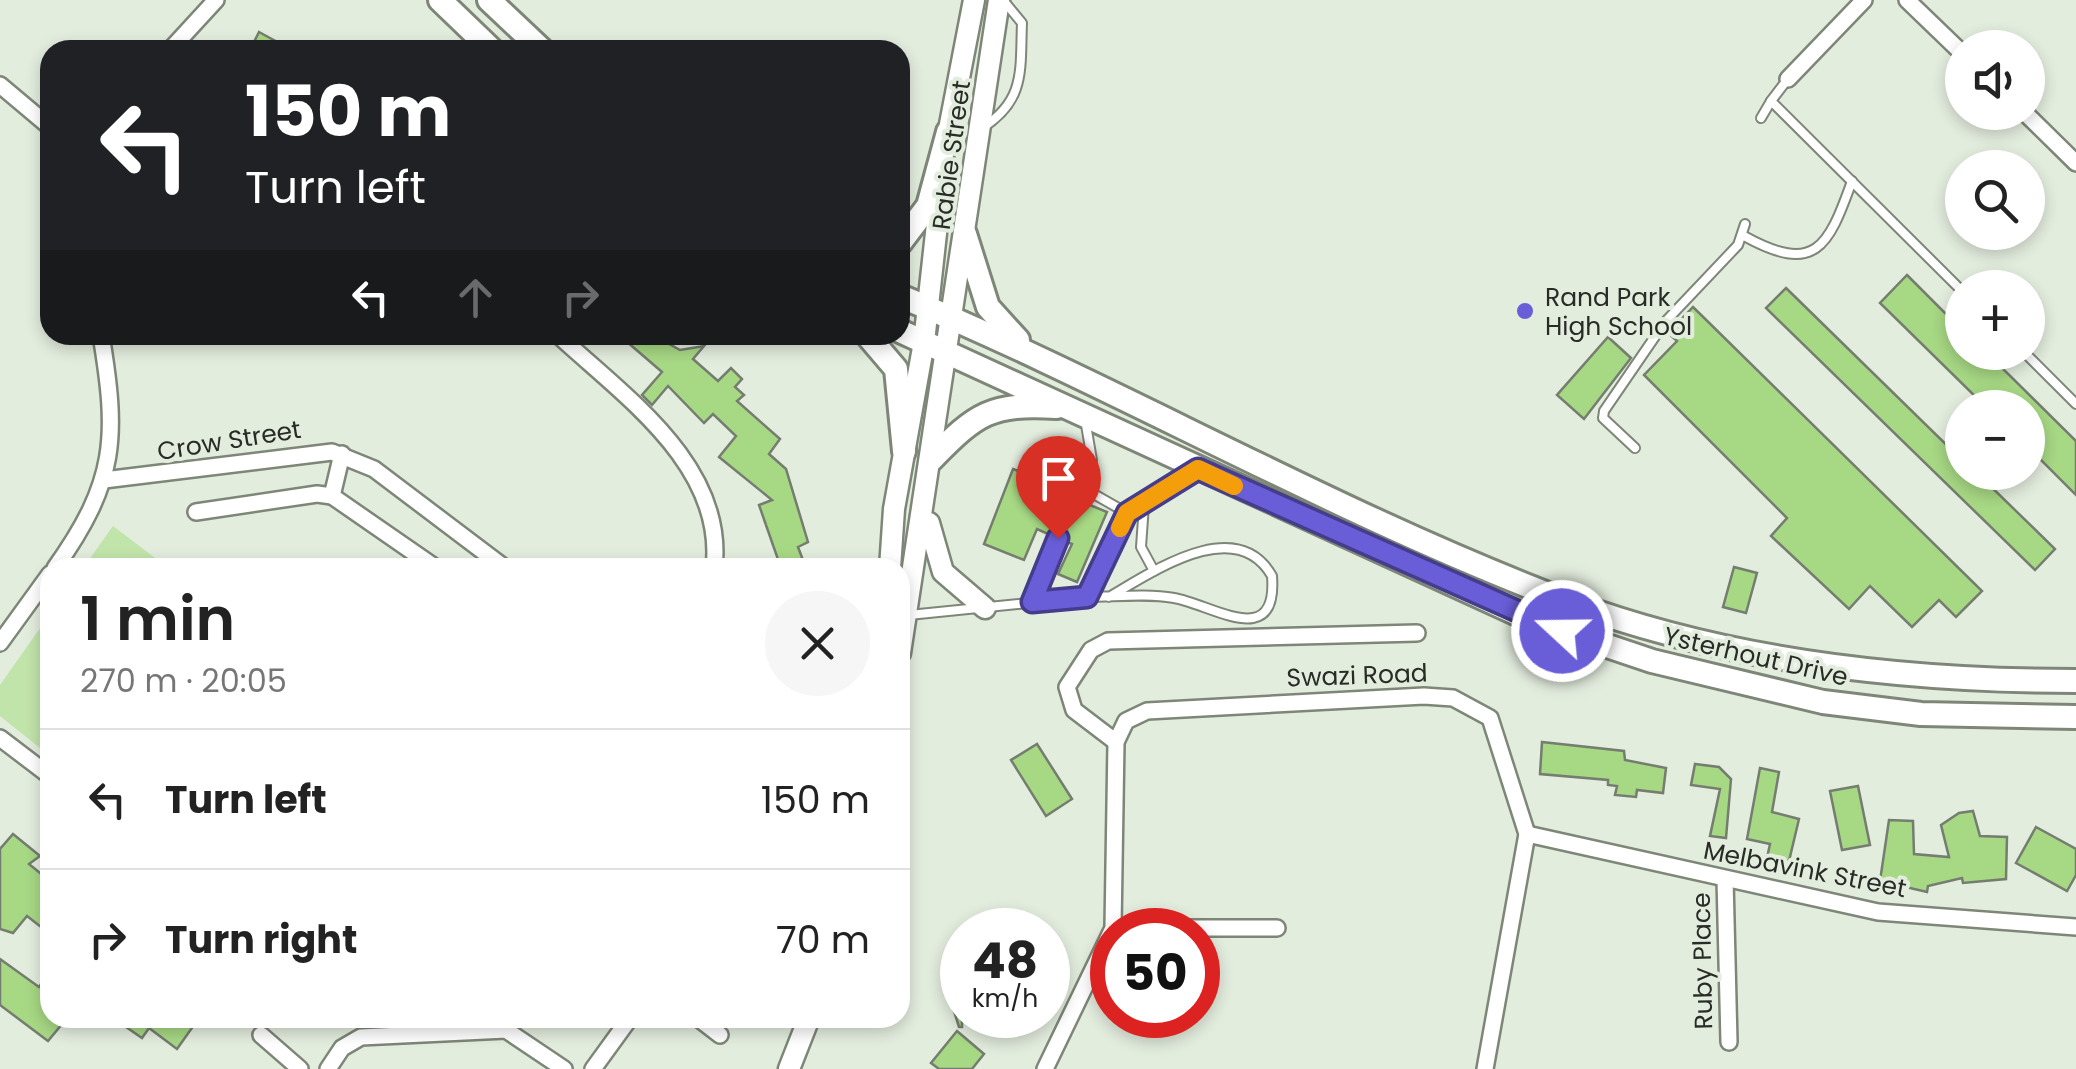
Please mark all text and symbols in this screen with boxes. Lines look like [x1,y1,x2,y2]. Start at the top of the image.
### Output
map controls [1945,30,2045,490]
button: sound [1945,30,2045,130]
text: 150 m [245,62,451,161]
street label: Rabie Street [924,78,979,232]
icon: left [80,80,210,210]
button: search [1945,150,2045,250]
text: Turn left [245,156,426,219]
icon: left [343,270,398,325]
icon: ahead [448,270,503,325]
icon: right [553,270,608,325]
button: + [1945,270,2045,370]
place label: Rand Park High School [1545,280,1692,344]
marker: Rand Park High School [1514,300,1536,322]
button: − [1945,390,2045,490]
street label: Crow Street [155,412,303,469]
pin [1016,436,1101,539]
icon: arrive [1031,451,1086,506]
text: 1 min [80,577,235,661]
position arrow [1510,579,1614,683]
button: close [765,591,870,696]
street label: Ysterhout Drive [1660,618,1851,695]
street label: Swazi Road [1286,656,1428,695]
text: 270 m · 20:05 [80,658,287,703]
icon: left [80,772,135,827]
text: Turn left [165,773,327,826]
text: 150 m [761,773,870,826]
street label: Melbavink Street [1701,833,1909,906]
street label: Ruby Place [1684,892,1721,1030]
speed limit sign: 50 [1090,908,1220,1038]
icon: right [80,912,135,967]
text: Turn right [165,913,357,966]
text: 70 m [776,913,870,966]
text: 48 [972,925,1038,996]
text: km/h [972,981,1038,1016]

